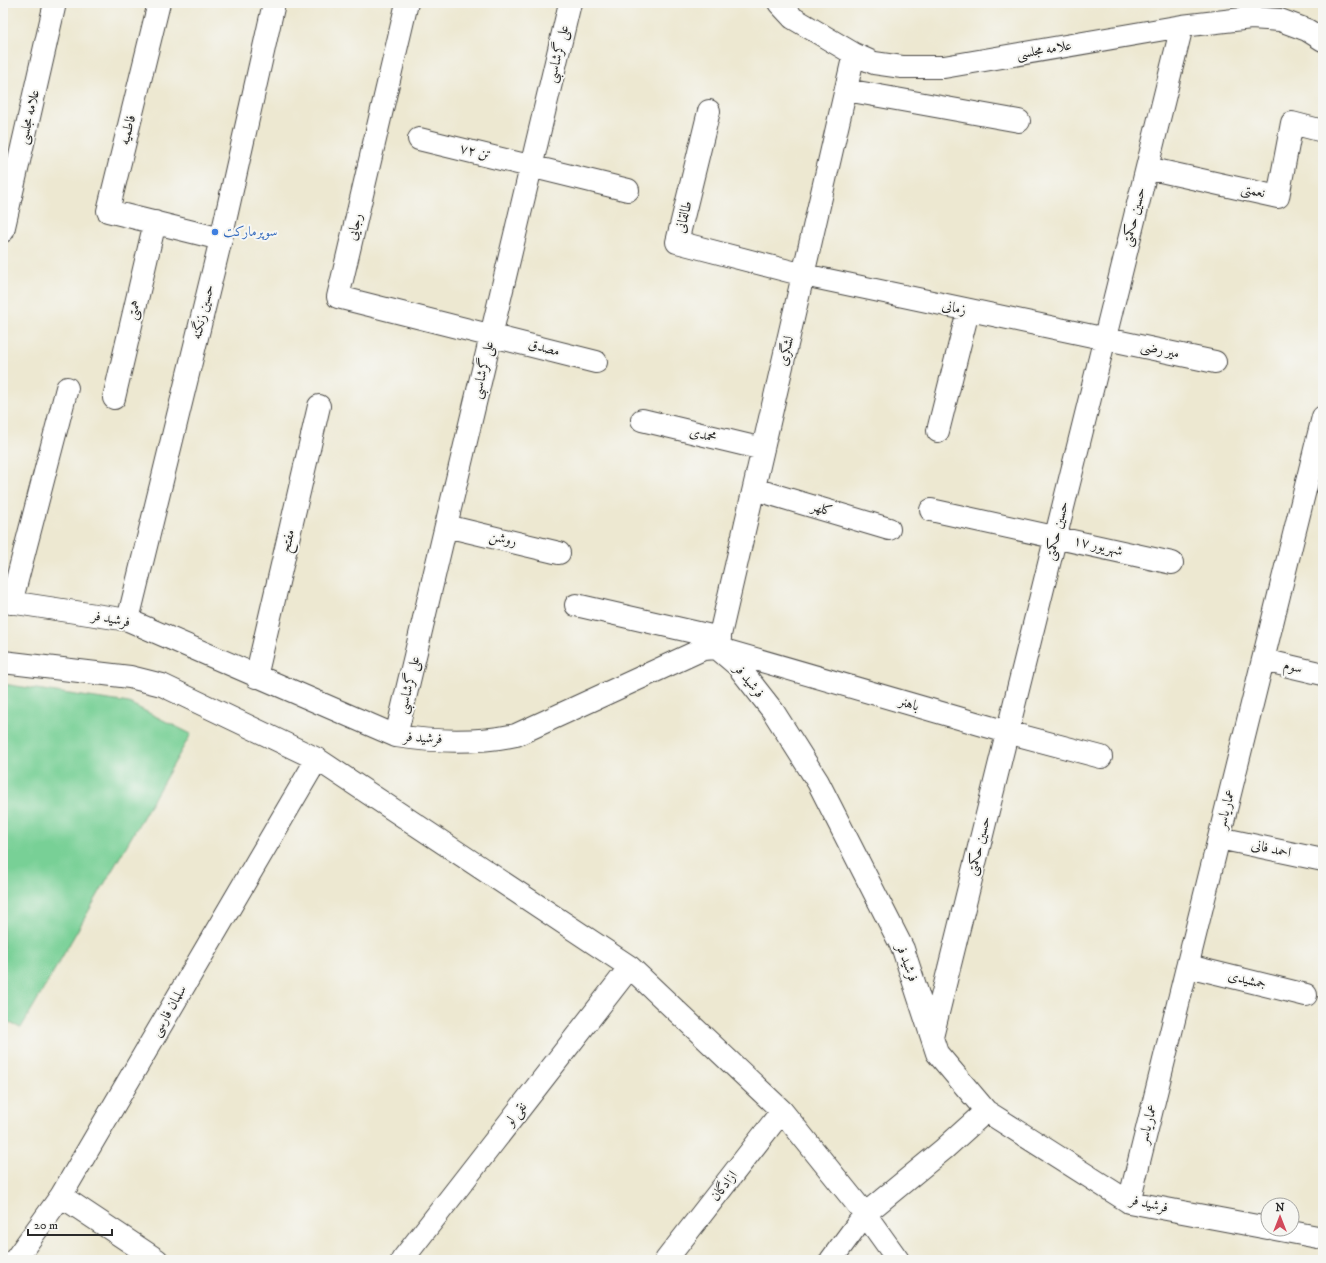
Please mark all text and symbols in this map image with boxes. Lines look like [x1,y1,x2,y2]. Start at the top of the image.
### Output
street label: علی گرشاسبی [542,23,575,85]
street label: علامه مجلسی [1015,36,1073,64]
street label: علامه مجلسی [14,88,44,146]
street label: فاطمیه [116,113,140,147]
street label: ۷۲ تن [458,140,492,165]
street label: نعمتی [1239,180,1267,202]
street label: حسین حکمتی [1118,186,1150,248]
street label: طالقانی [671,199,697,235]
street label: رجایی [343,212,367,242]
place label: سوپرمارکت [223,223,277,241]
marker: سوپرمارکت [210,227,220,237]
street label: حسین زنگنه [187,282,219,341]
street label: زمانی [940,297,968,319]
street label: همتی [123,298,145,322]
street label: لشگری [774,334,798,368]
street label: مصدق [526,335,562,361]
street label: میر رضی [1139,337,1181,363]
street label: علی گرشاسبی [467,339,500,401]
street label: محمدی [688,423,718,447]
street label: کلهر [807,497,835,521]
street label: حسین حکمتی [1041,500,1073,562]
street label: روشن [487,527,519,551]
street label: مفتح [277,528,302,555]
street label: ۱۷ شهریور [1072,532,1125,560]
street label: فرشید فر [88,606,132,632]
street label: علی گرشاسبی [393,654,426,716]
street label: سوم [1281,656,1304,681]
street label: فرشید فر [729,659,768,702]
street label: باهنر [895,692,921,715]
street label: فرشید فر [401,728,443,748]
street label: عمار یاسر [1212,787,1240,833]
street label: حسین حکمتی [963,815,995,877]
street label: احمد فانی [1249,836,1293,862]
street label: فرشید فر [891,940,922,984]
street label: جمشیدی [1226,967,1268,993]
street label: سلمان فارسی [147,982,191,1040]
street label: نقی لو [500,1098,532,1132]
street label: عمار یاسر [1134,1102,1162,1148]
street label: ازادگان [706,1167,742,1205]
street label: فرشید فر [1126,1190,1170,1217]
north arrow [1260,1197,1300,1237]
text: N [1275,1201,1285,1215]
scale bar [28,1211,112,1237]
text: 20 m [34,1218,58,1233]

